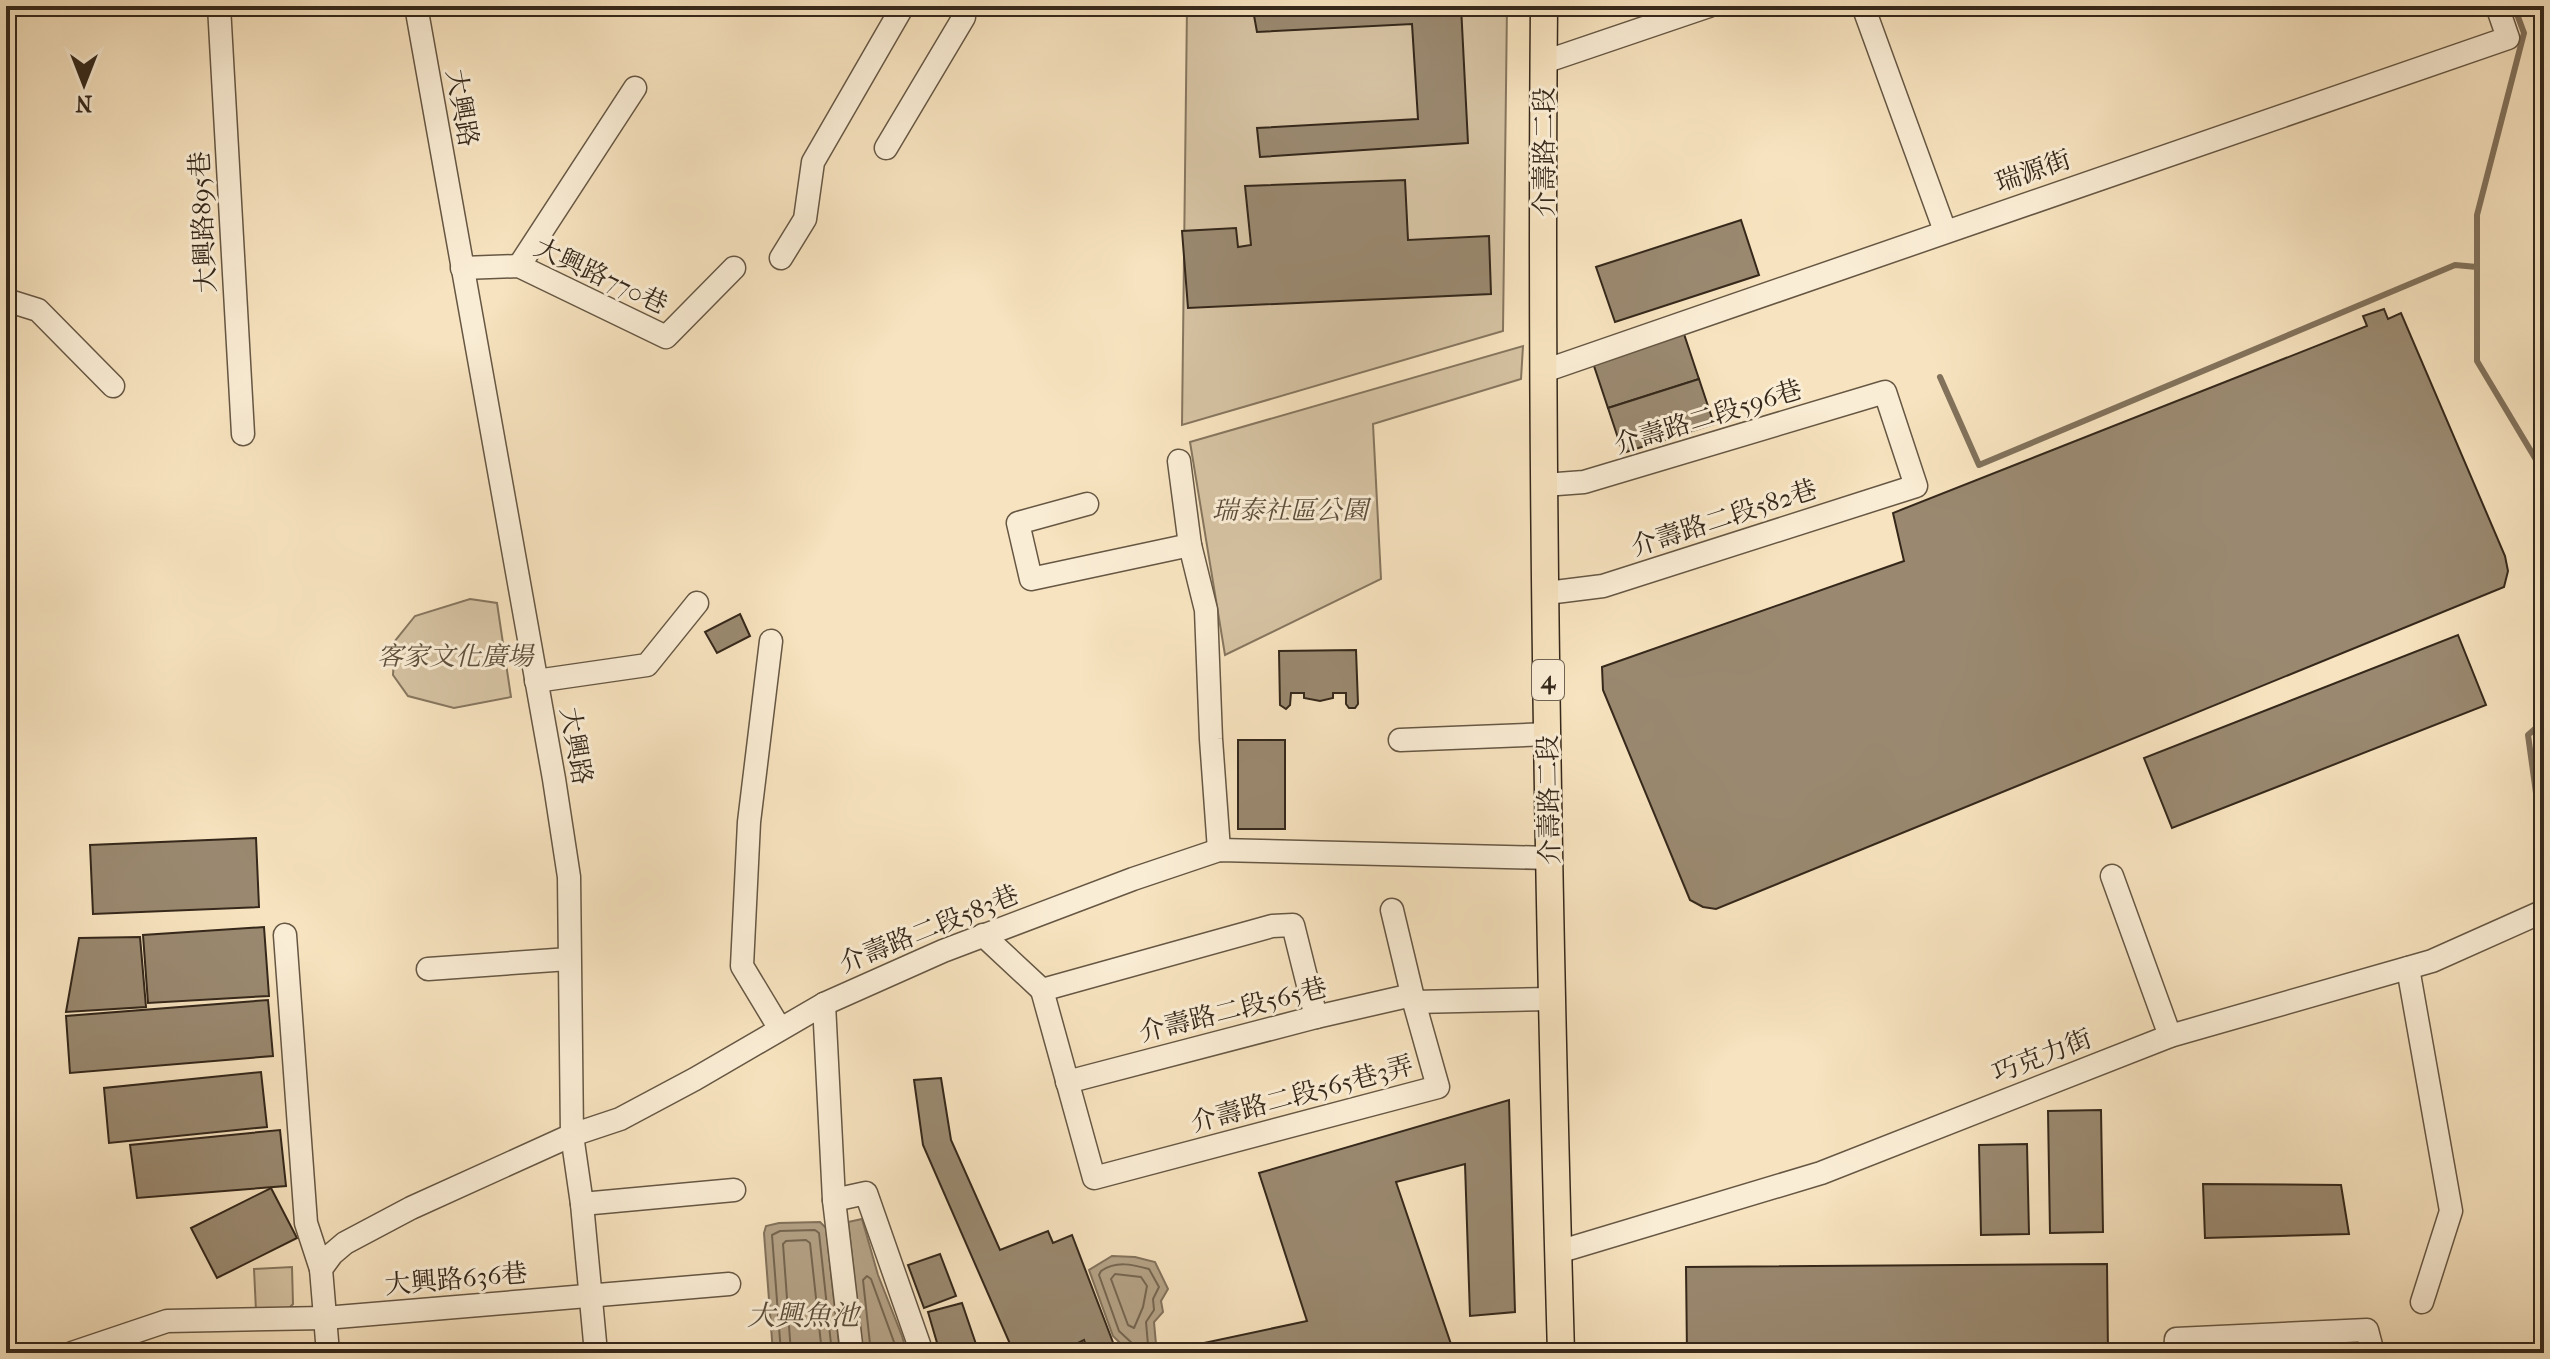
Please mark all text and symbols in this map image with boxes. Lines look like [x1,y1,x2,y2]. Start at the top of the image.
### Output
north arrow [44,44,124,124]
street label: 大興路 [440,67,484,149]
street label: 介壽路二段 [1529,87,1560,217]
text: N [75,90,92,116]
street label: 瑞源街 [1991,144,2075,198]
street label: 大興路895巷 [184,150,222,294]
street label: 大興路770巷 [529,232,673,320]
street label: 介壽路二段596巷 [1610,374,1806,460]
street label: 介壽路二段582巷 [1627,473,1821,563]
park label: 瑞泰社區公園 [1212,495,1372,526]
park label: 客家文化廣場 [377,641,535,672]
road number: 4 [1532,660,1564,700]
street label: 大興路 [554,705,598,787]
street label: 介壽路二段 [1532,735,1566,865]
street label: 介壽路二段583巷 [835,879,1023,979]
street label: 介壽路二段565巷 [1136,972,1330,1048]
street label: 巧克力街 [1988,1023,2096,1089]
street label: 介壽路二段565巷3弄 [1187,1049,1417,1139]
street label: 大興路636巷 [384,1257,528,1301]
water label: 大興魚池 [747,1299,862,1332]

